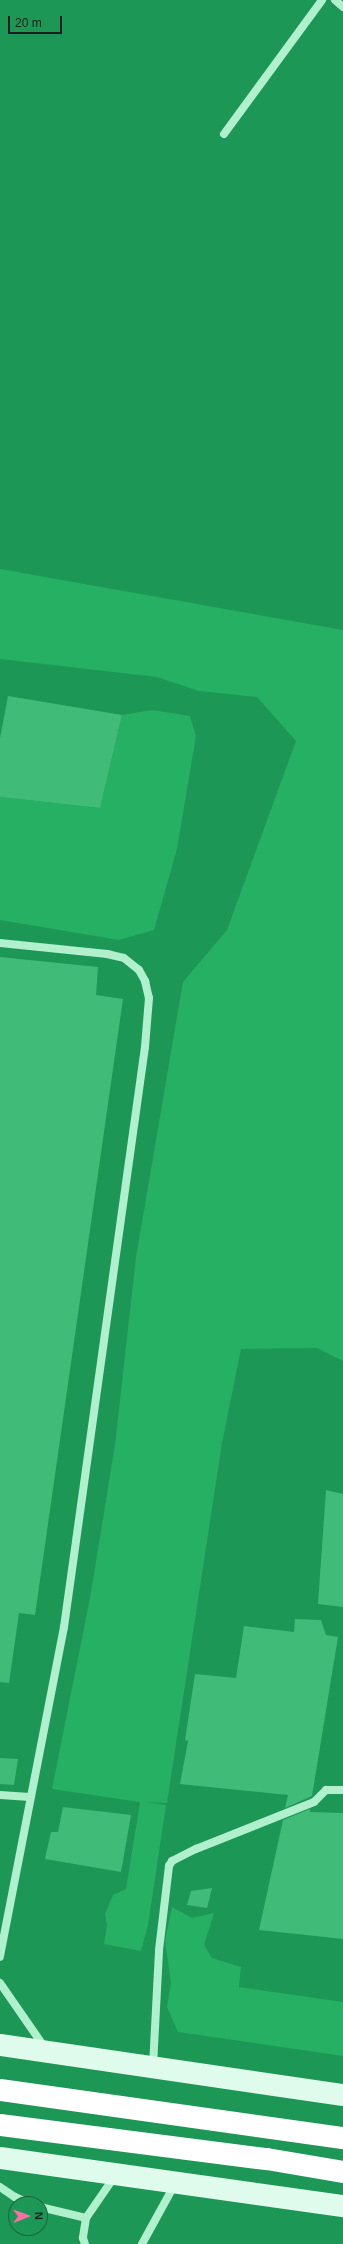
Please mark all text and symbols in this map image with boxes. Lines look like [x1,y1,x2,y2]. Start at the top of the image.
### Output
scale bar [10,8,64,34]
text: 20 m [15,16,42,30]
north arrow [8,2196,48,2236]
text: N [33,2212,45,2220]

